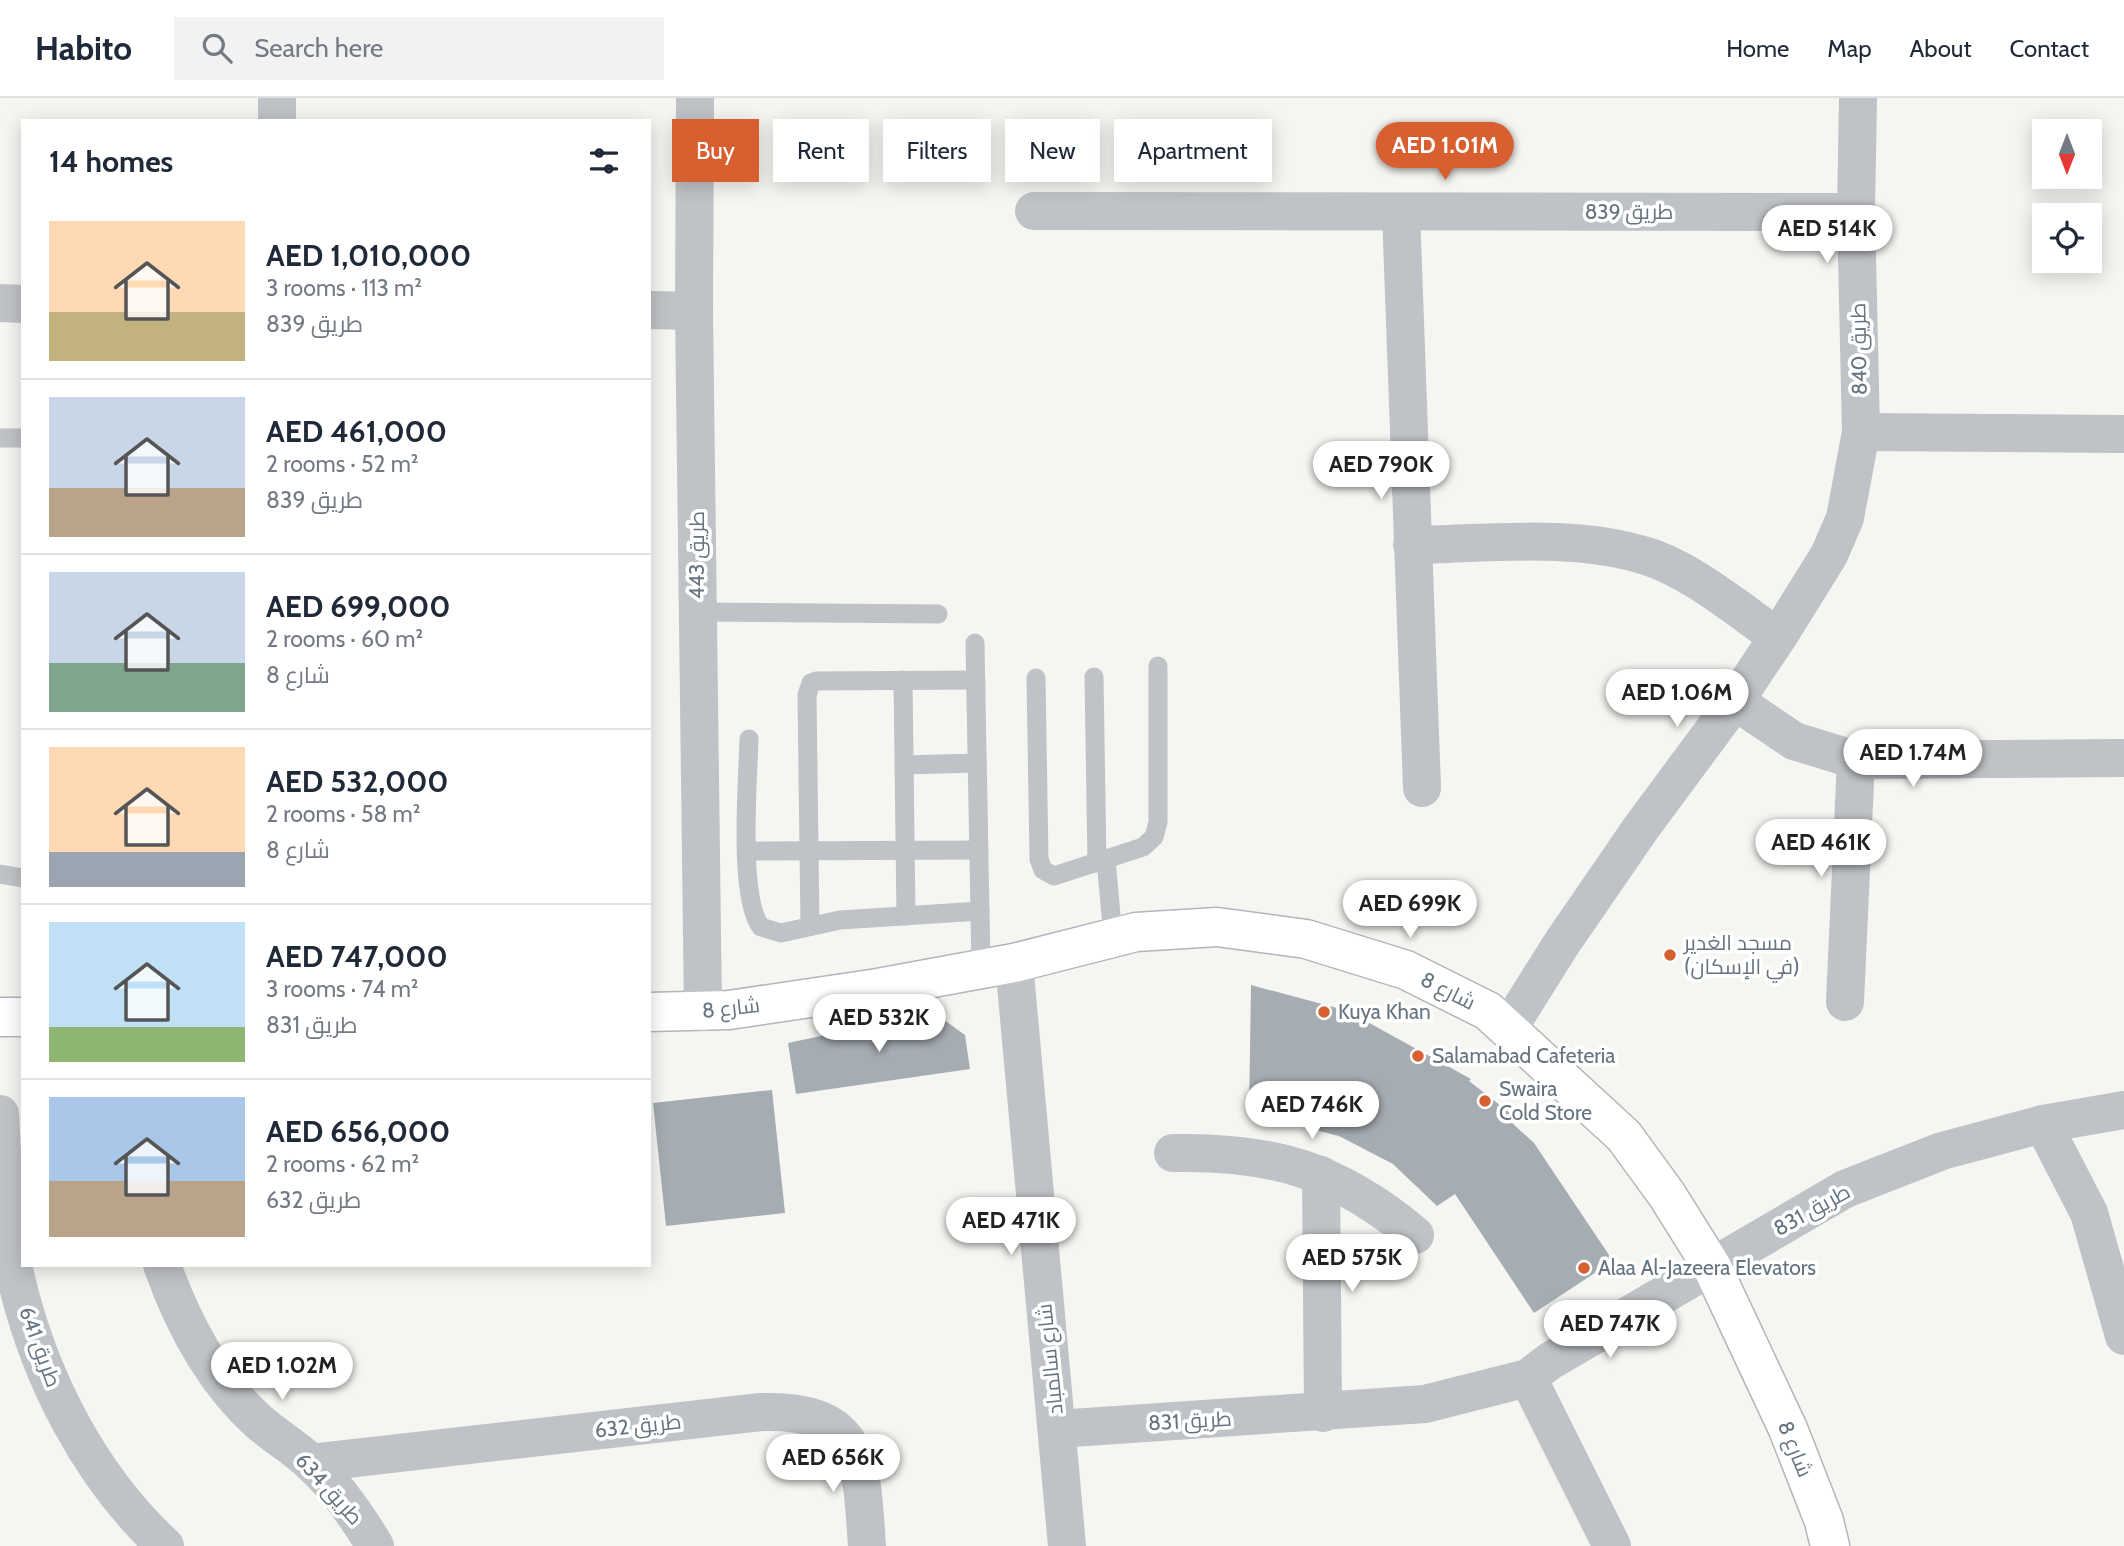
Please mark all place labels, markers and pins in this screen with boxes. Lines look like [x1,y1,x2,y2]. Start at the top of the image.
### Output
pin: AED 1.01M [1365,122,1525,182]
pin: AED 514K [1755,206,1899,265]
pin: AED 790K [1309,442,1453,501]
pin: AED 1.06M [1597,670,1757,729]
pin: AED 1.74M [1833,730,1993,789]
pin: AED 461K [1749,820,1893,879]
pin: AED 699K [1338,880,1482,940]
place label: مسجد الغدير (في الإسكان) [1683,930,1800,983]
marker: مسجد الغدير (في الإسكان) [1662,947,1678,963]
pin: AED 532K [807,995,951,1054]
place label: Kuya Khan [1338,999,1431,1024]
marker: Kuya Khan [1316,1004,1332,1020]
place label: Salamabad Cafeteria [1432,1043,1615,1068]
marker: Salamabad Cafeteria [1410,1048,1426,1064]
place label: Swaira Cold Store [1499,1076,1592,1125]
pin: AED 746K [1240,1082,1384,1141]
marker: Swaira Cold Store [1477,1093,1493,1109]
pin: AED 471K [939,1198,1083,1257]
pin: AED 575K [1280,1234,1424,1294]
place label: Alaa Al-Jazeera Elevators [1598,1255,1816,1280]
marker: Alaa Al-Jazeera Elevators [1576,1260,1592,1276]
pin: AED 747K [1538,1300,1682,1360]
pin: AED 1.02M [202,1342,362,1402]
pin: AED 656K [761,1434,905,1494]

